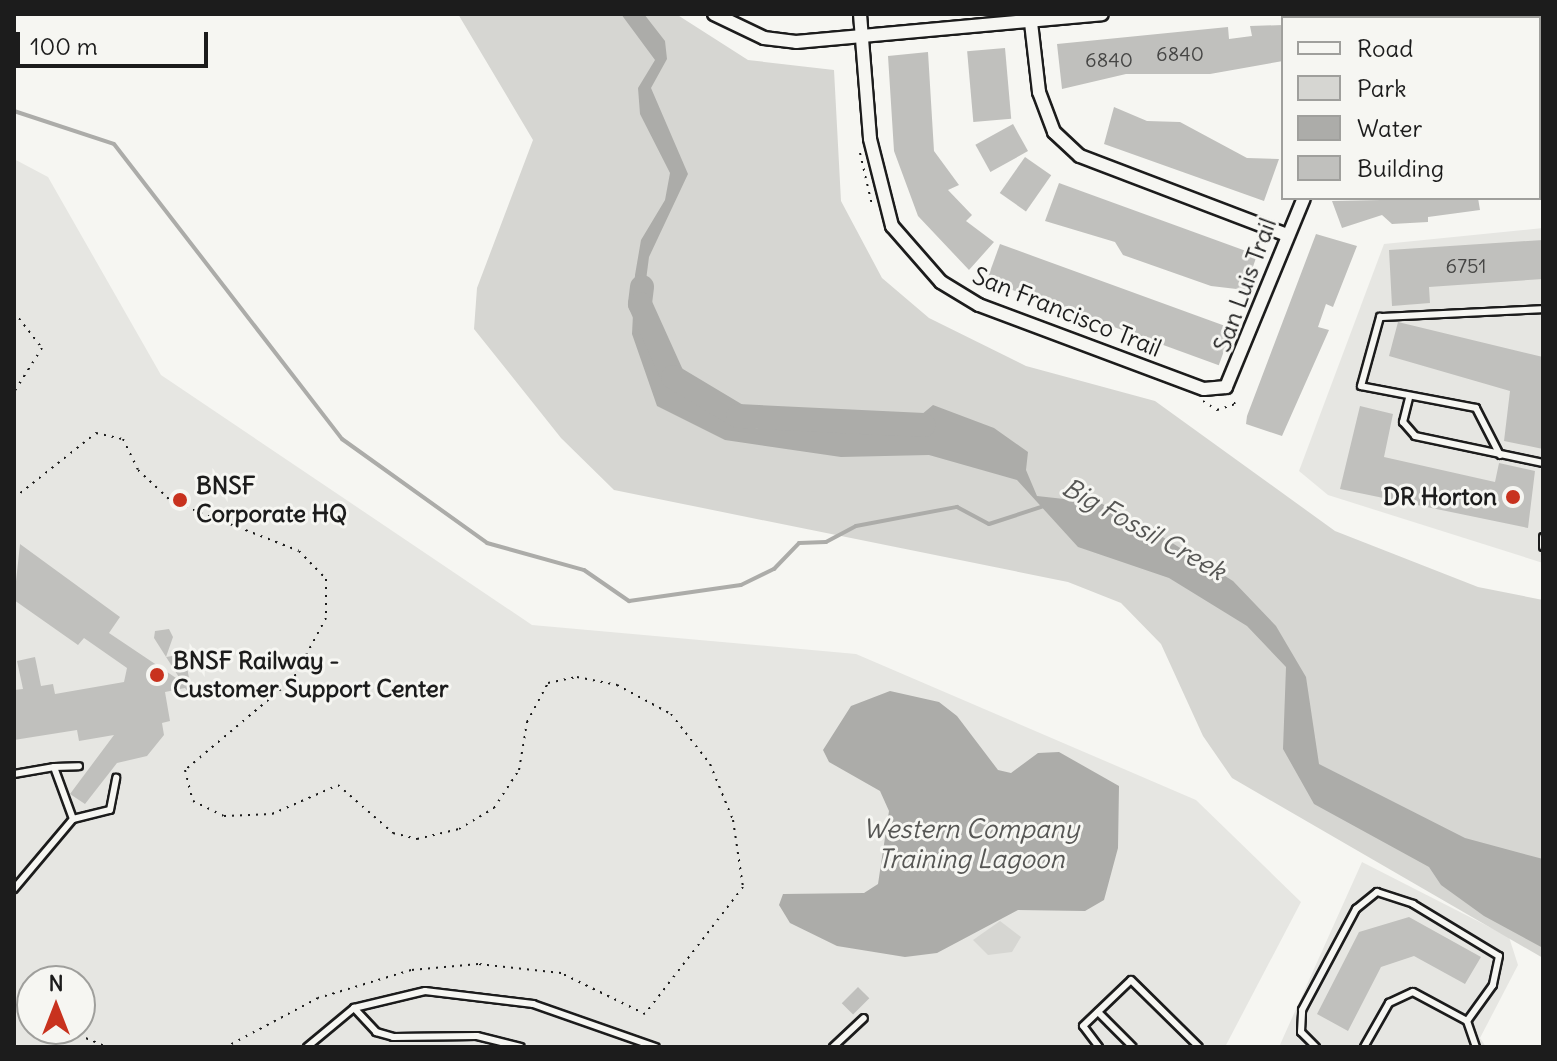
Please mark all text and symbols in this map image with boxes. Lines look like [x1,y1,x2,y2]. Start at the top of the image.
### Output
scale bar [20,16,212,66]
legend [1281,16,1541,200]
text: 100 m [30,31,98,61]
text: Road [1357,33,1413,63]
house number: 6840 [1156,41,1204,65]
house number: 6840 [1085,47,1133,71]
text: Park [1357,73,1407,103]
text: Water [1357,113,1422,143]
text: Building [1357,153,1444,183]
street label: San Luis Trail [1207,214,1283,356]
house number: 6751 [1446,253,1486,277]
street label: San Francisco Trail [968,261,1166,363]
water label: Big Fossil Creek [1057,471,1231,587]
place label: BNSF Corporate HQ [196,472,347,528]
place label: DR Horton [1383,483,1497,511]
marker: DR Horton [1504,488,1522,506]
marker: BNSF Corporate HQ [171,491,189,509]
place label: BNSF Railway - Customer Support Center [173,647,449,703]
marker: BNSF Railway - Customer Support Center [148,666,166,684]
water label: Western Company Training Lagoon [863,813,1079,874]
north arrow [16,965,96,1045]
text: N [48,969,64,997]

